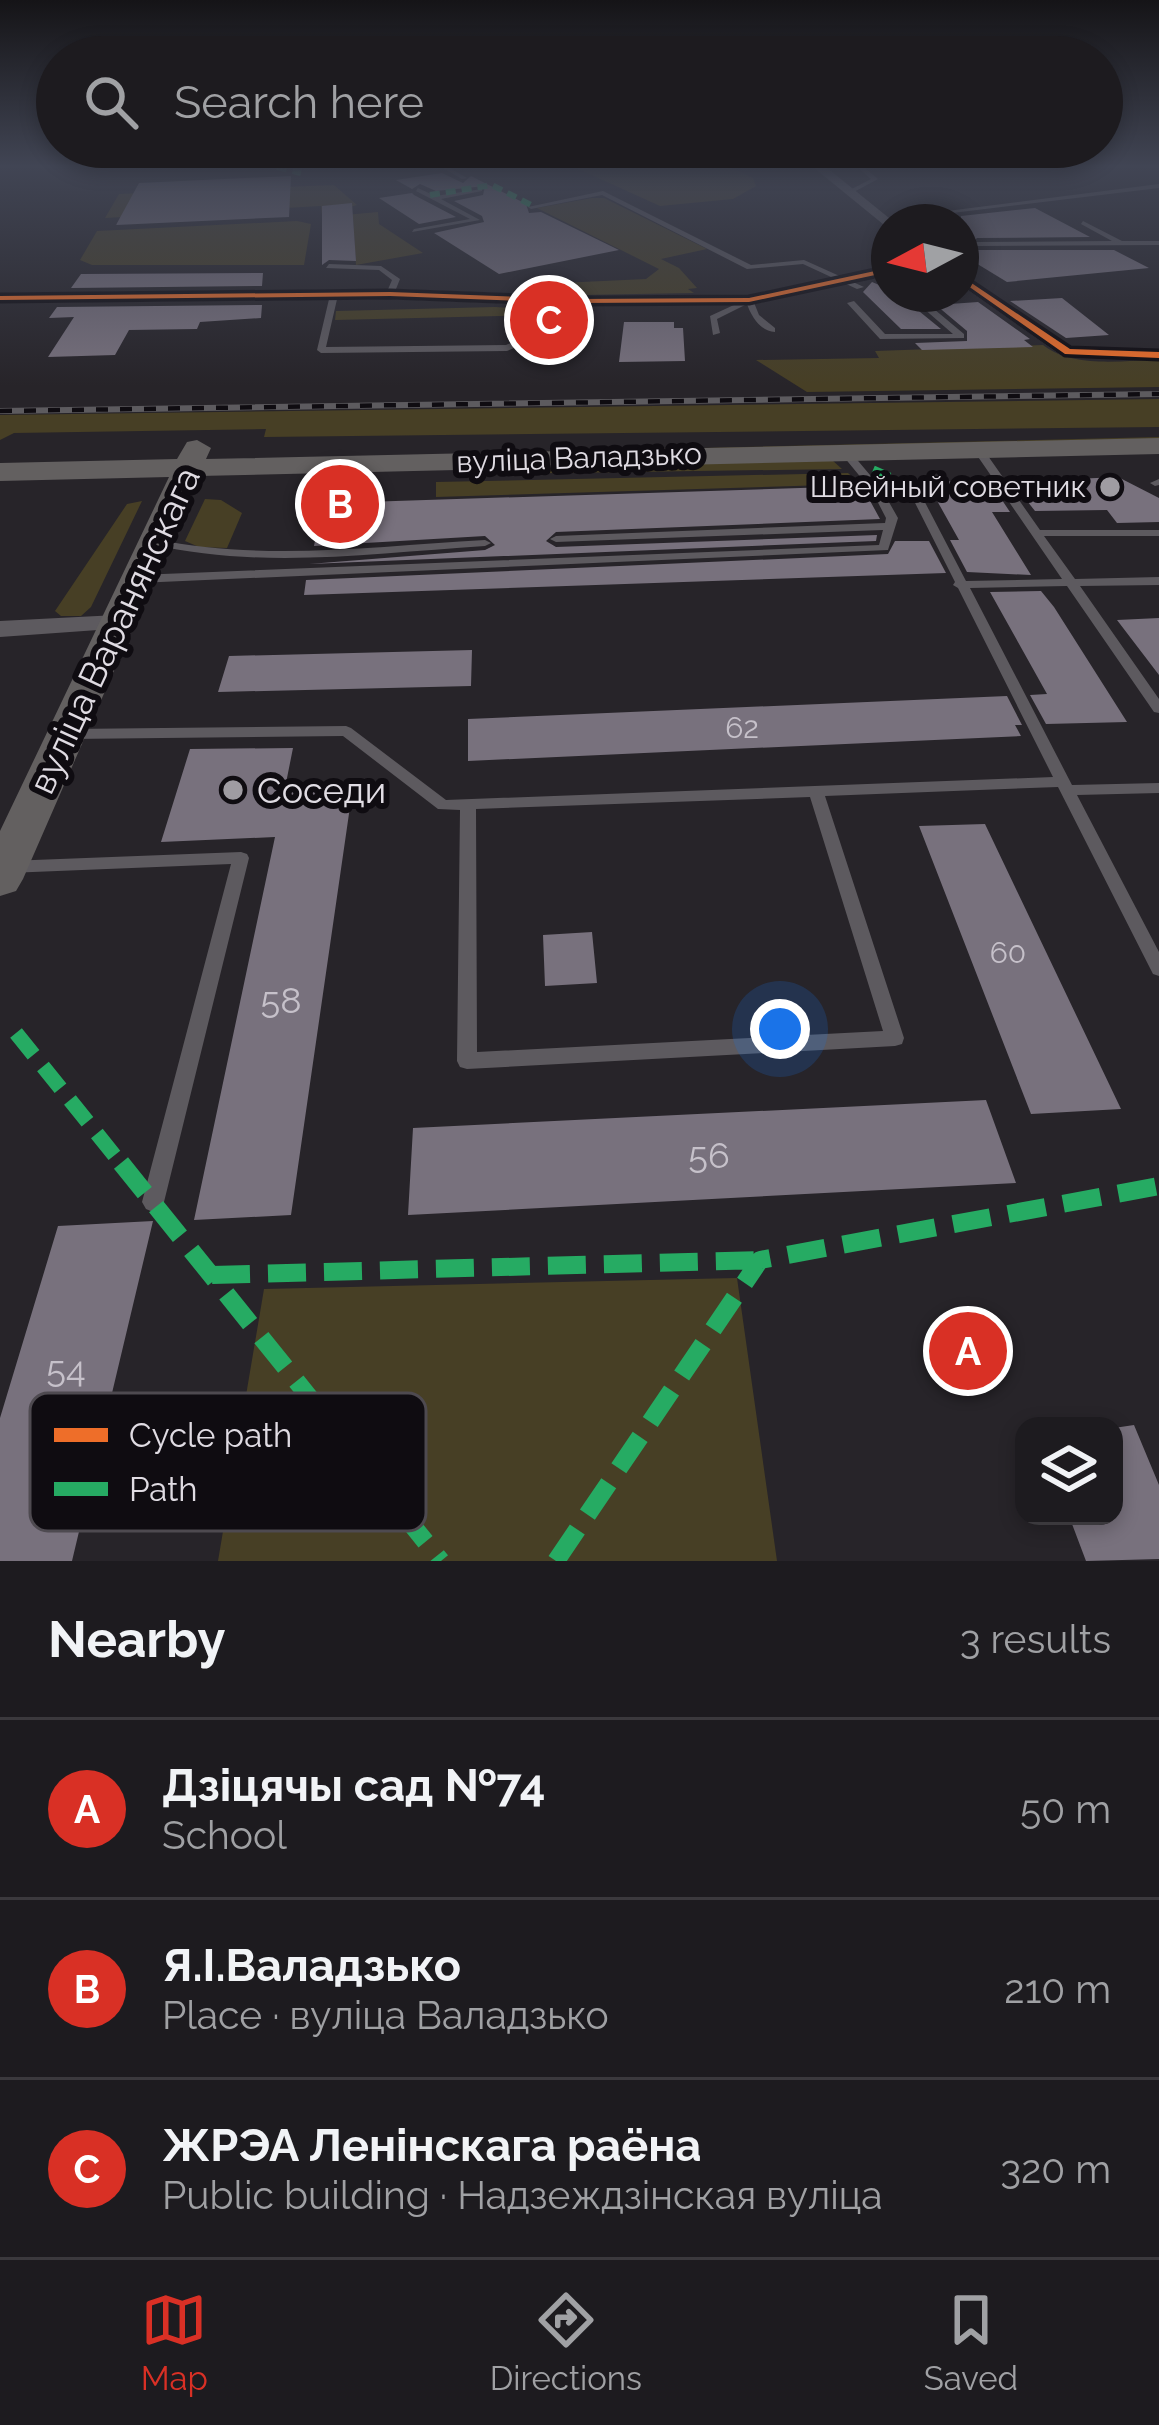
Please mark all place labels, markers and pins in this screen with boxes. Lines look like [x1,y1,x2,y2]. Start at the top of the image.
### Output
pin: C [510,275,588,365]
pin: B [301,459,379,549]
place label: Швейный советник [810,469,1086,504]
marker: Швейный советник [1097,474,1123,500]
place label: Соседи [257,769,386,811]
marker: Соседи [220,777,246,803]
pin: A [929,1306,1007,1396]

